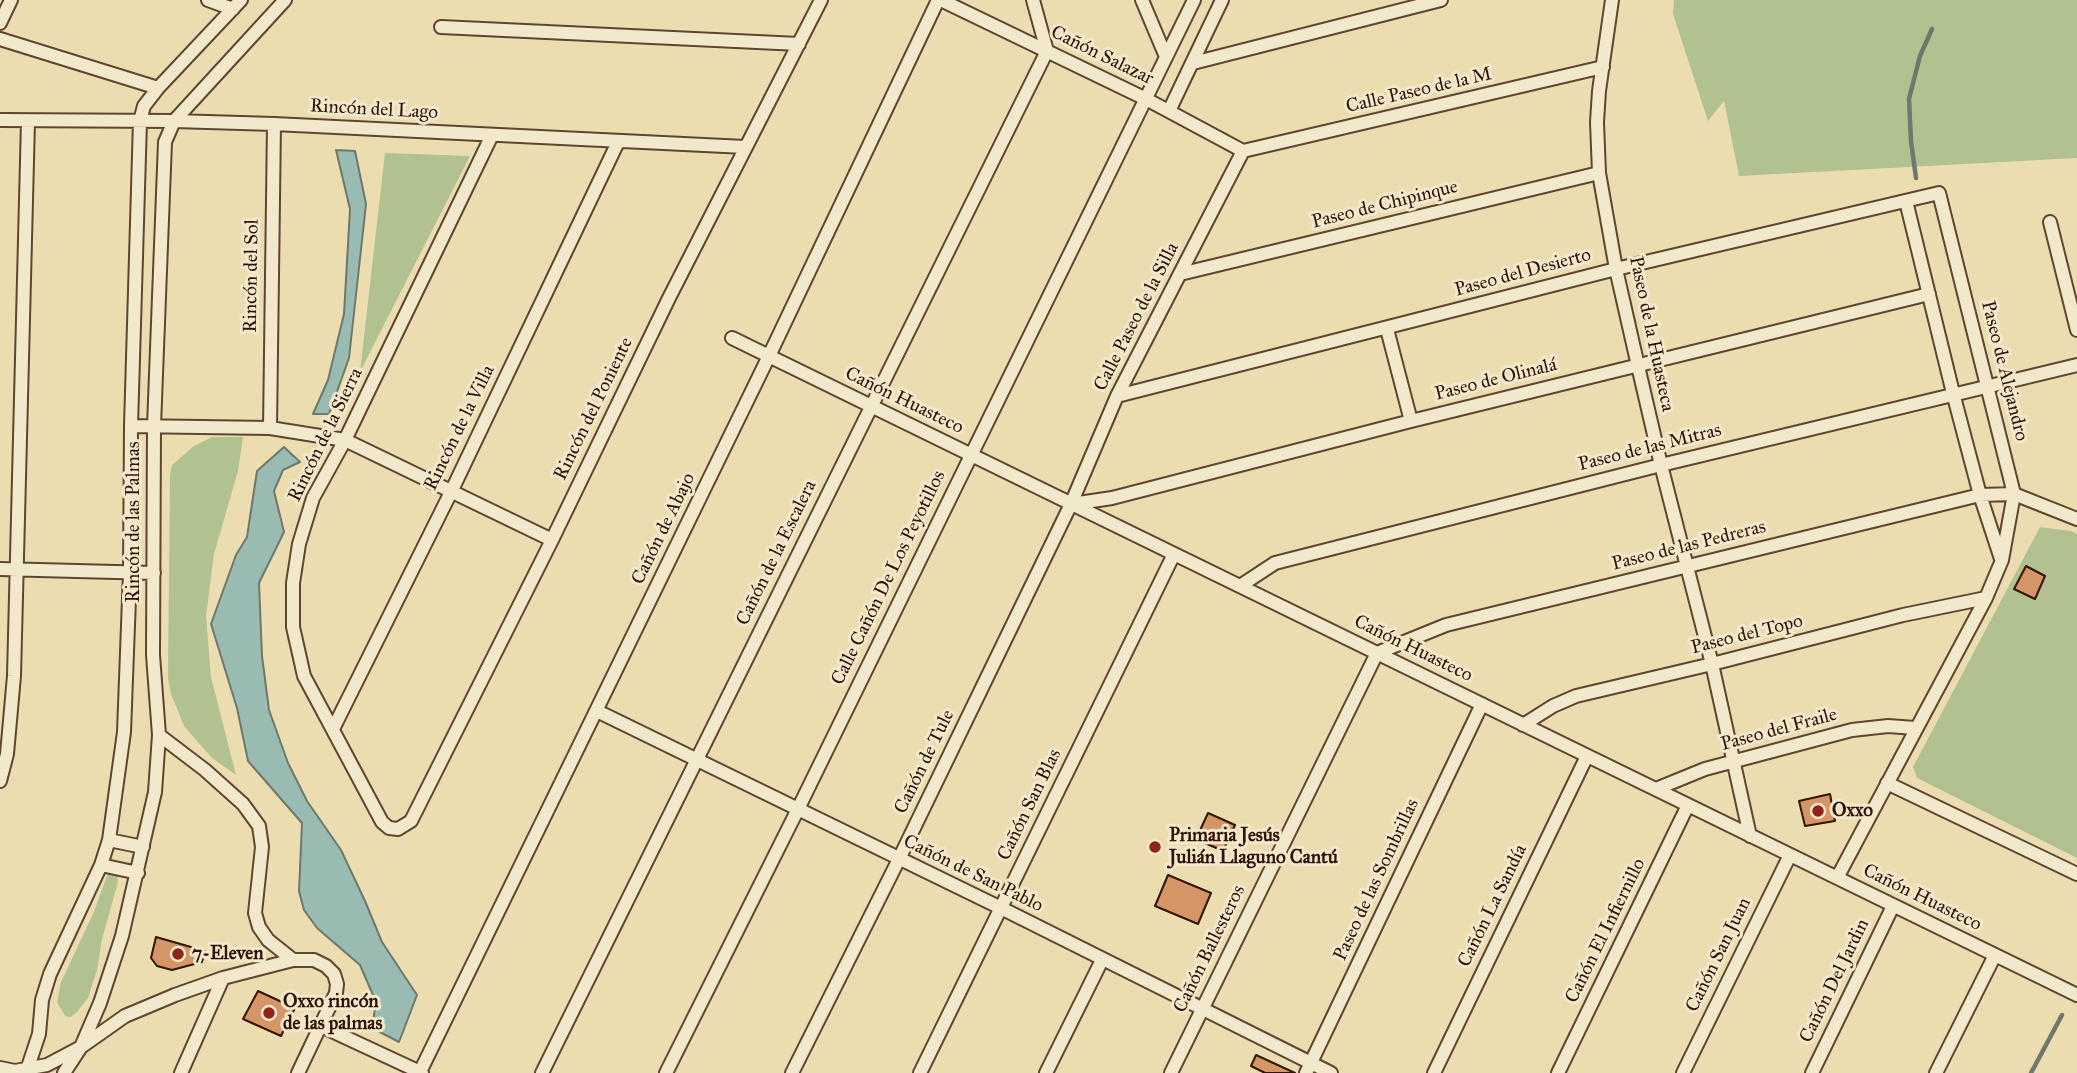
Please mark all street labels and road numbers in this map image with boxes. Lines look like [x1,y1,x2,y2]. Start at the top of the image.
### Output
street label: Cañón Salazar [1047,21,1157,91]
street label: Calle Paseo de la M [1344,63,1494,119]
street label: Rincón del Lago [309,95,439,125]
street label: Paseo de Chipinque [1310,176,1460,234]
street label: Rincón del Sol [240,219,264,333]
street label: Calle Paseo de la Silla [1090,239,1184,395]
street label: Paseo del Desierto [1452,244,1594,302]
street label: Paseo de la Huasteca [1623,254,1679,414]
street label: Paseo de Alejandro [1976,299,2032,443]
street label: Rincón del Poniente [550,334,638,484]
street label: Paseo de Olinalá [1433,354,1559,406]
street label: Rincón de la Villa [420,362,500,494]
street label: Cañón Huasteco [841,362,967,440]
street label: Rincón de la Sierra [284,364,368,506]
street label: Paseo de las Mitras [1576,419,1724,477]
street label: Rincón de las Palmas [123,441,145,603]
street label: Calle Cañón De Los Peyotillos [827,467,951,689]
street label: Cañón de Abajo [627,469,701,589]
street label: Cañón de la Escalera [732,477,822,629]
street label: Paseo de las Pedreras [1610,516,1768,576]
street label: Cañón Huasteco [1350,610,1476,688]
street label: Paseo del Topo [1689,610,1805,660]
street label: Paseo del Fraile [1718,704,1840,756]
street label: Cañón de Tule [890,706,960,818]
street label: Cañón San Blas [993,745,1067,865]
street label: Paseo de las Sombrillas [1329,795,1425,965]
street label: Cañón de San Pablo [899,830,1047,918]
street label: Cañón La Sandía [1453,841,1533,971]
street label: Cañón El Infiernillo [1561,855,1651,1007]
street label: Cañón Huasteco [1859,859,1985,937]
street label: Cañón Ballesteros [1169,881,1251,1017]
street label: Cañón San Juan [1681,894,1757,1016]
street label: Cañón Del Jardin [1795,915,1875,1047]

